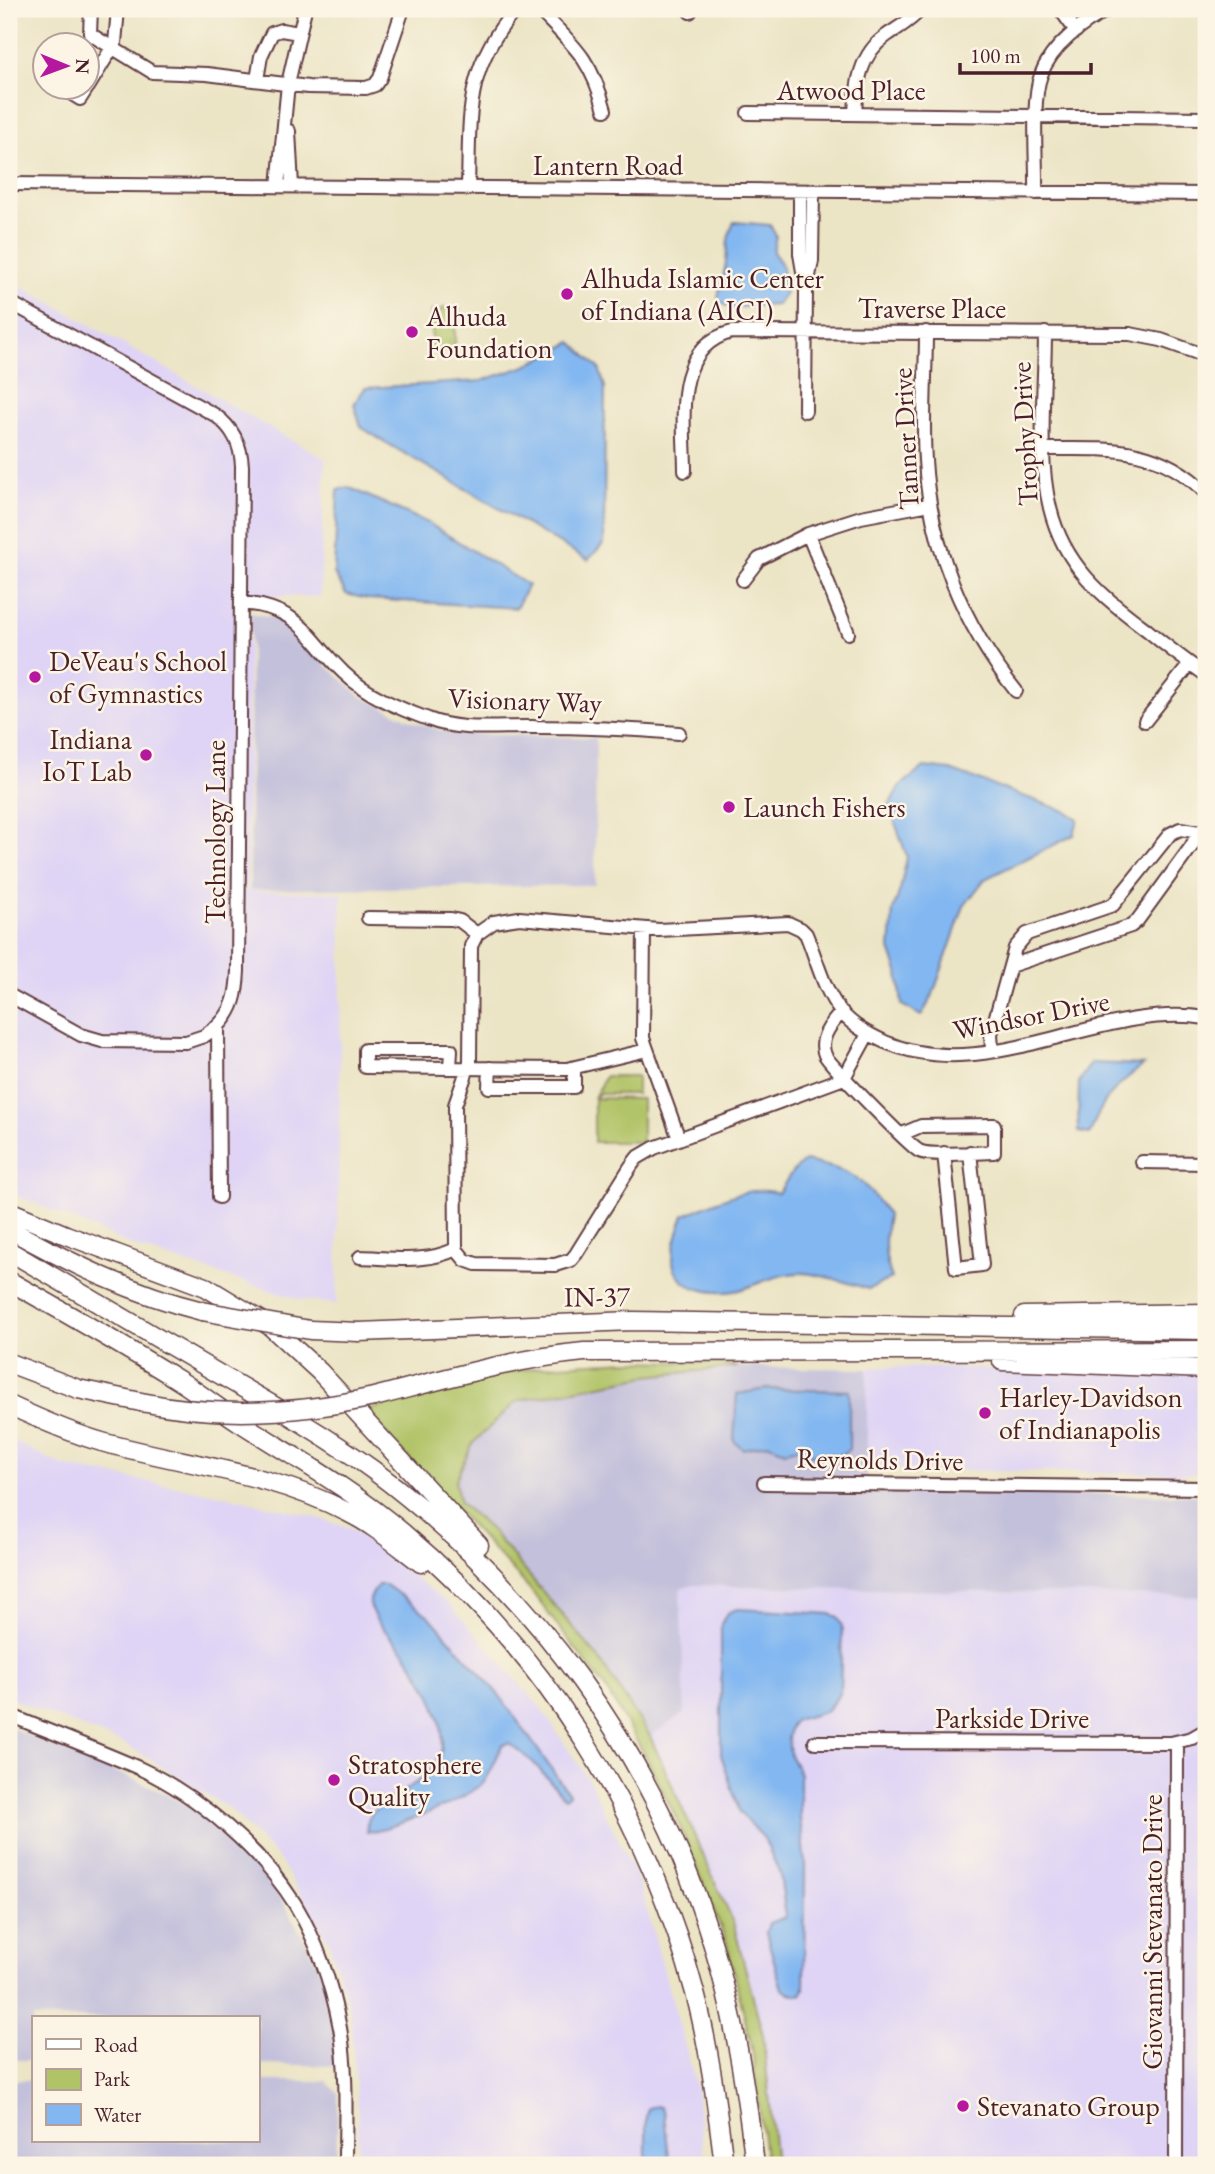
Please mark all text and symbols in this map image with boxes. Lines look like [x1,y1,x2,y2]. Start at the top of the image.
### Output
north arrow [32,32,102,102]
scale bar [960,32,1091,76]
text: 100 m [970,42,1021,69]
text: N [70,58,95,75]
street label: Atwood Place [775,72,926,108]
street label: Lantern Road [533,147,684,183]
place label: Alhuda Islamic Center of Indiana (AICI) [580,260,825,328]
marker: Alhuda Islamic Center of Indiana (AICI) [559,286,575,302]
street label: Traverse Place [858,290,1006,326]
place label: Alhuda Foundation [425,298,553,366]
marker: Alhuda Foundation [404,324,420,340]
street label: Trophy Drive [1002,361,1046,507]
street label: Tanner Drive [883,367,927,511]
place label: DeVeau's School of Gymnastics [49,643,227,711]
marker: DeVeau's School of Gymnastics [27,669,43,685]
street label: Visionary Way [447,679,603,721]
place label: Indiana IoT Lab [42,721,133,789]
street label: Technology Lane [197,740,233,924]
marker: Indiana IoT Lab [138,747,154,763]
place label: Launch Fishers [743,789,905,825]
marker: Launch Fishers [721,799,737,815]
street label: Windsor Drive [950,982,1112,1048]
street label: IN-37 [564,1277,631,1315]
place label: Harley-Davidson of Indianapolis [999,1379,1183,1447]
marker: Harley-Davidson of Indianapolis [977,1405,993,1421]
street label: Reynolds Drive [796,1440,964,1478]
street label: Parkside Drive [935,1700,1089,1736]
place label: Stratosphere Quality [348,1746,482,1814]
marker: Stratosphere Quality [326,1772,342,1788]
street label: Giovanni Stevanato Drive [1134,1794,1170,2070]
legend [32,2016,259,2142]
text: Road [94,2031,138,2058]
text: Park [94,2065,131,2092]
place label: Stevanato Group [977,2088,1160,2124]
marker: Stevanato Group [955,2098,971,2114]
text: Water [94,2101,141,2128]

